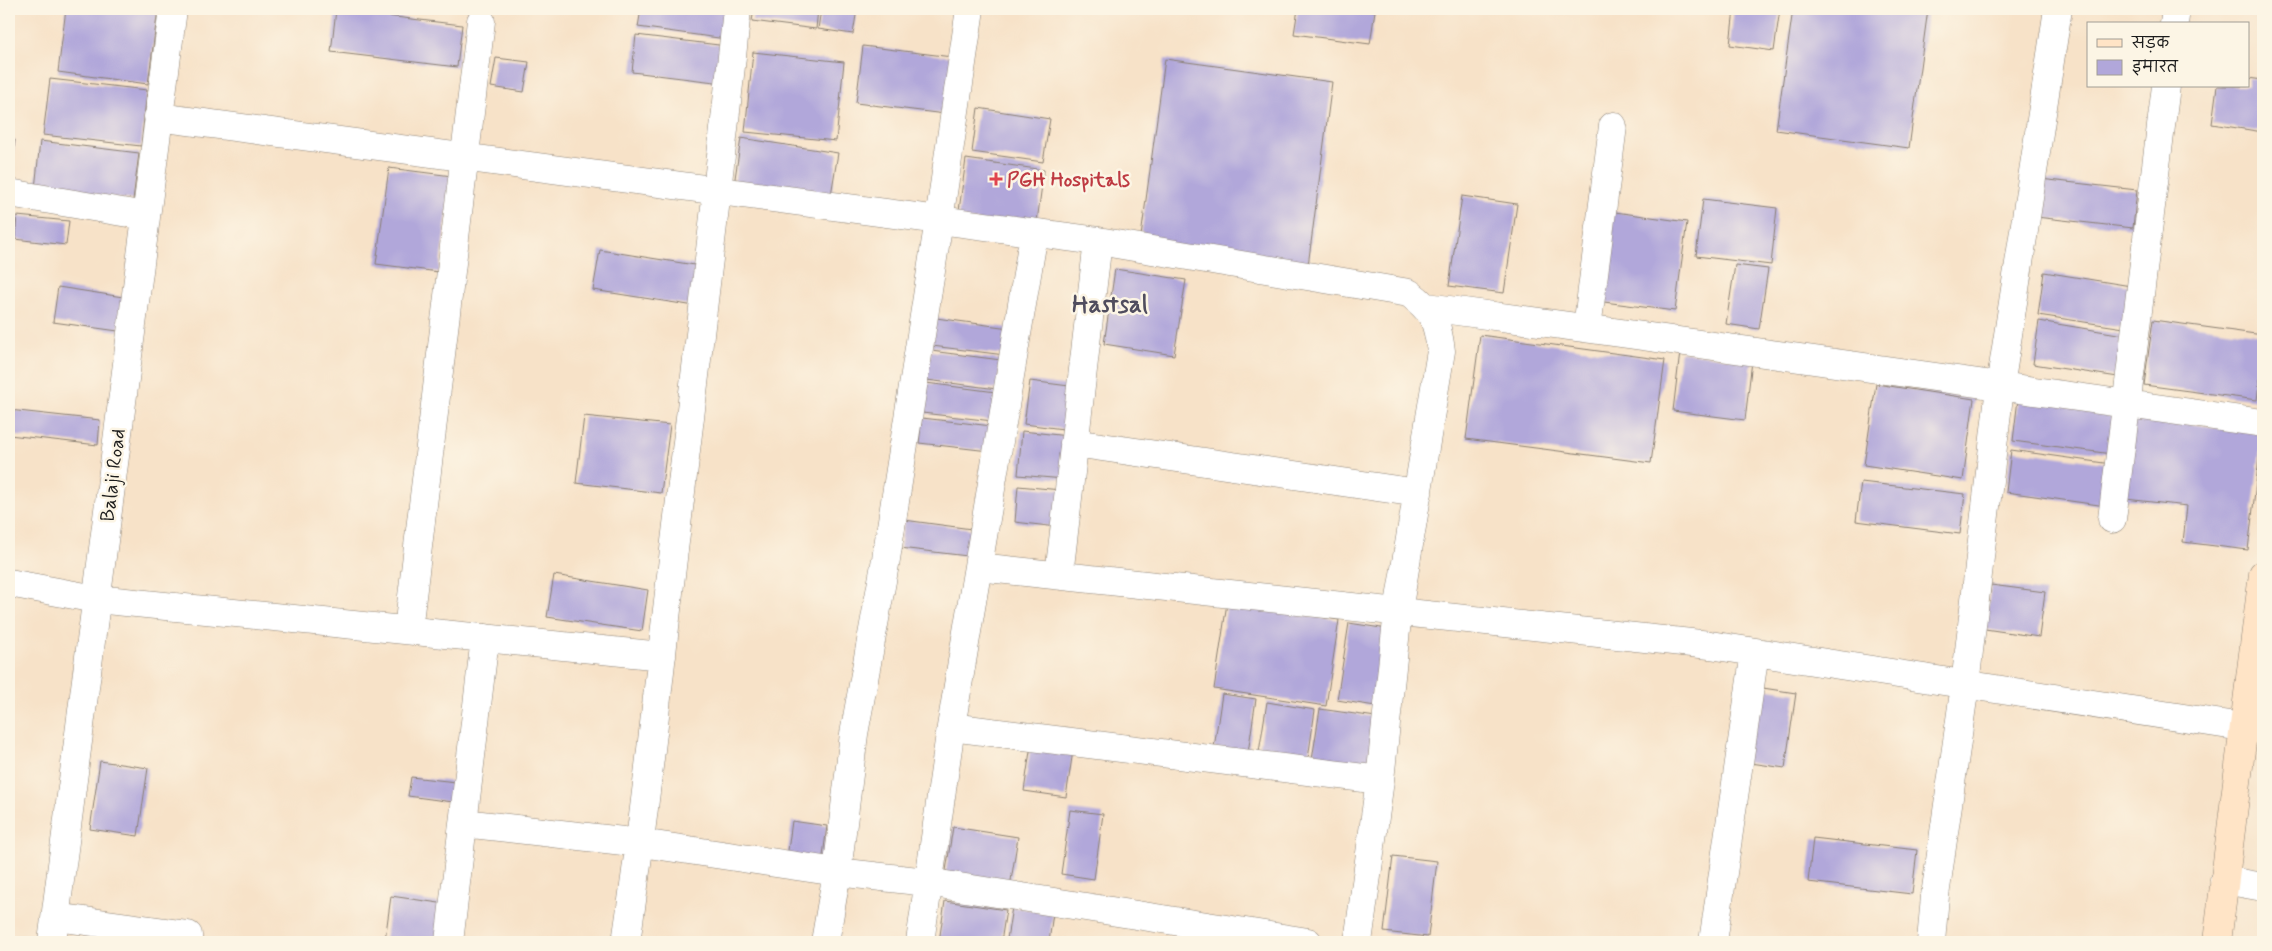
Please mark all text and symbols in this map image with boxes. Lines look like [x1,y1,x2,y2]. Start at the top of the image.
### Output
legend [2087,22,2250,88]
text: सड़क [2131,34,2170,54]
text: इमारत [2132,58,2179,78]
place label: PGH Hospitals [1007,167,1130,194]
marker: PGH Hospitals [989,172,1003,186]
district label: Hastsal [1072,289,1148,322]
street label: Balaji Road [94,427,133,523]

